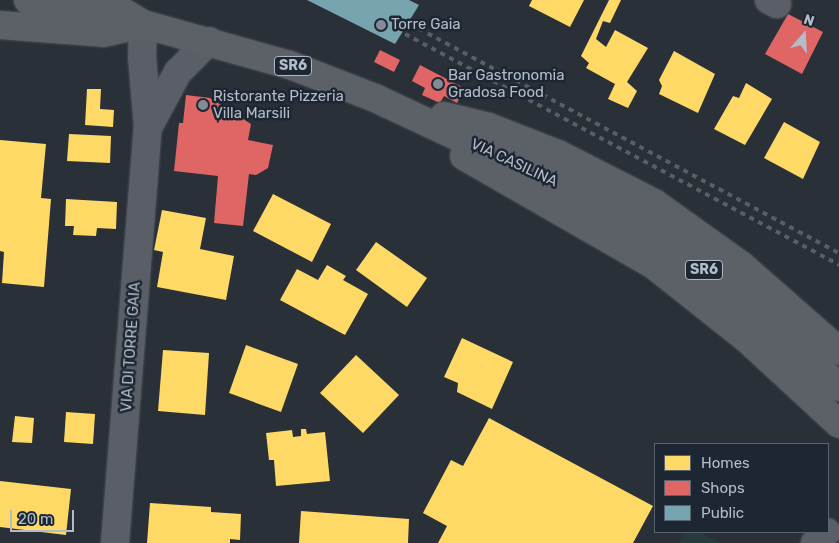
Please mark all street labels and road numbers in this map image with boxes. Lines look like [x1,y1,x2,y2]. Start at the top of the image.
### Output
road number: SR6 [273,54,313,78]
street label: VIA CASILINA [468,135,560,191]
road number: SR6 [684,258,724,282]
street label: VIA DI TORRE GAIA [117,281,145,413]

